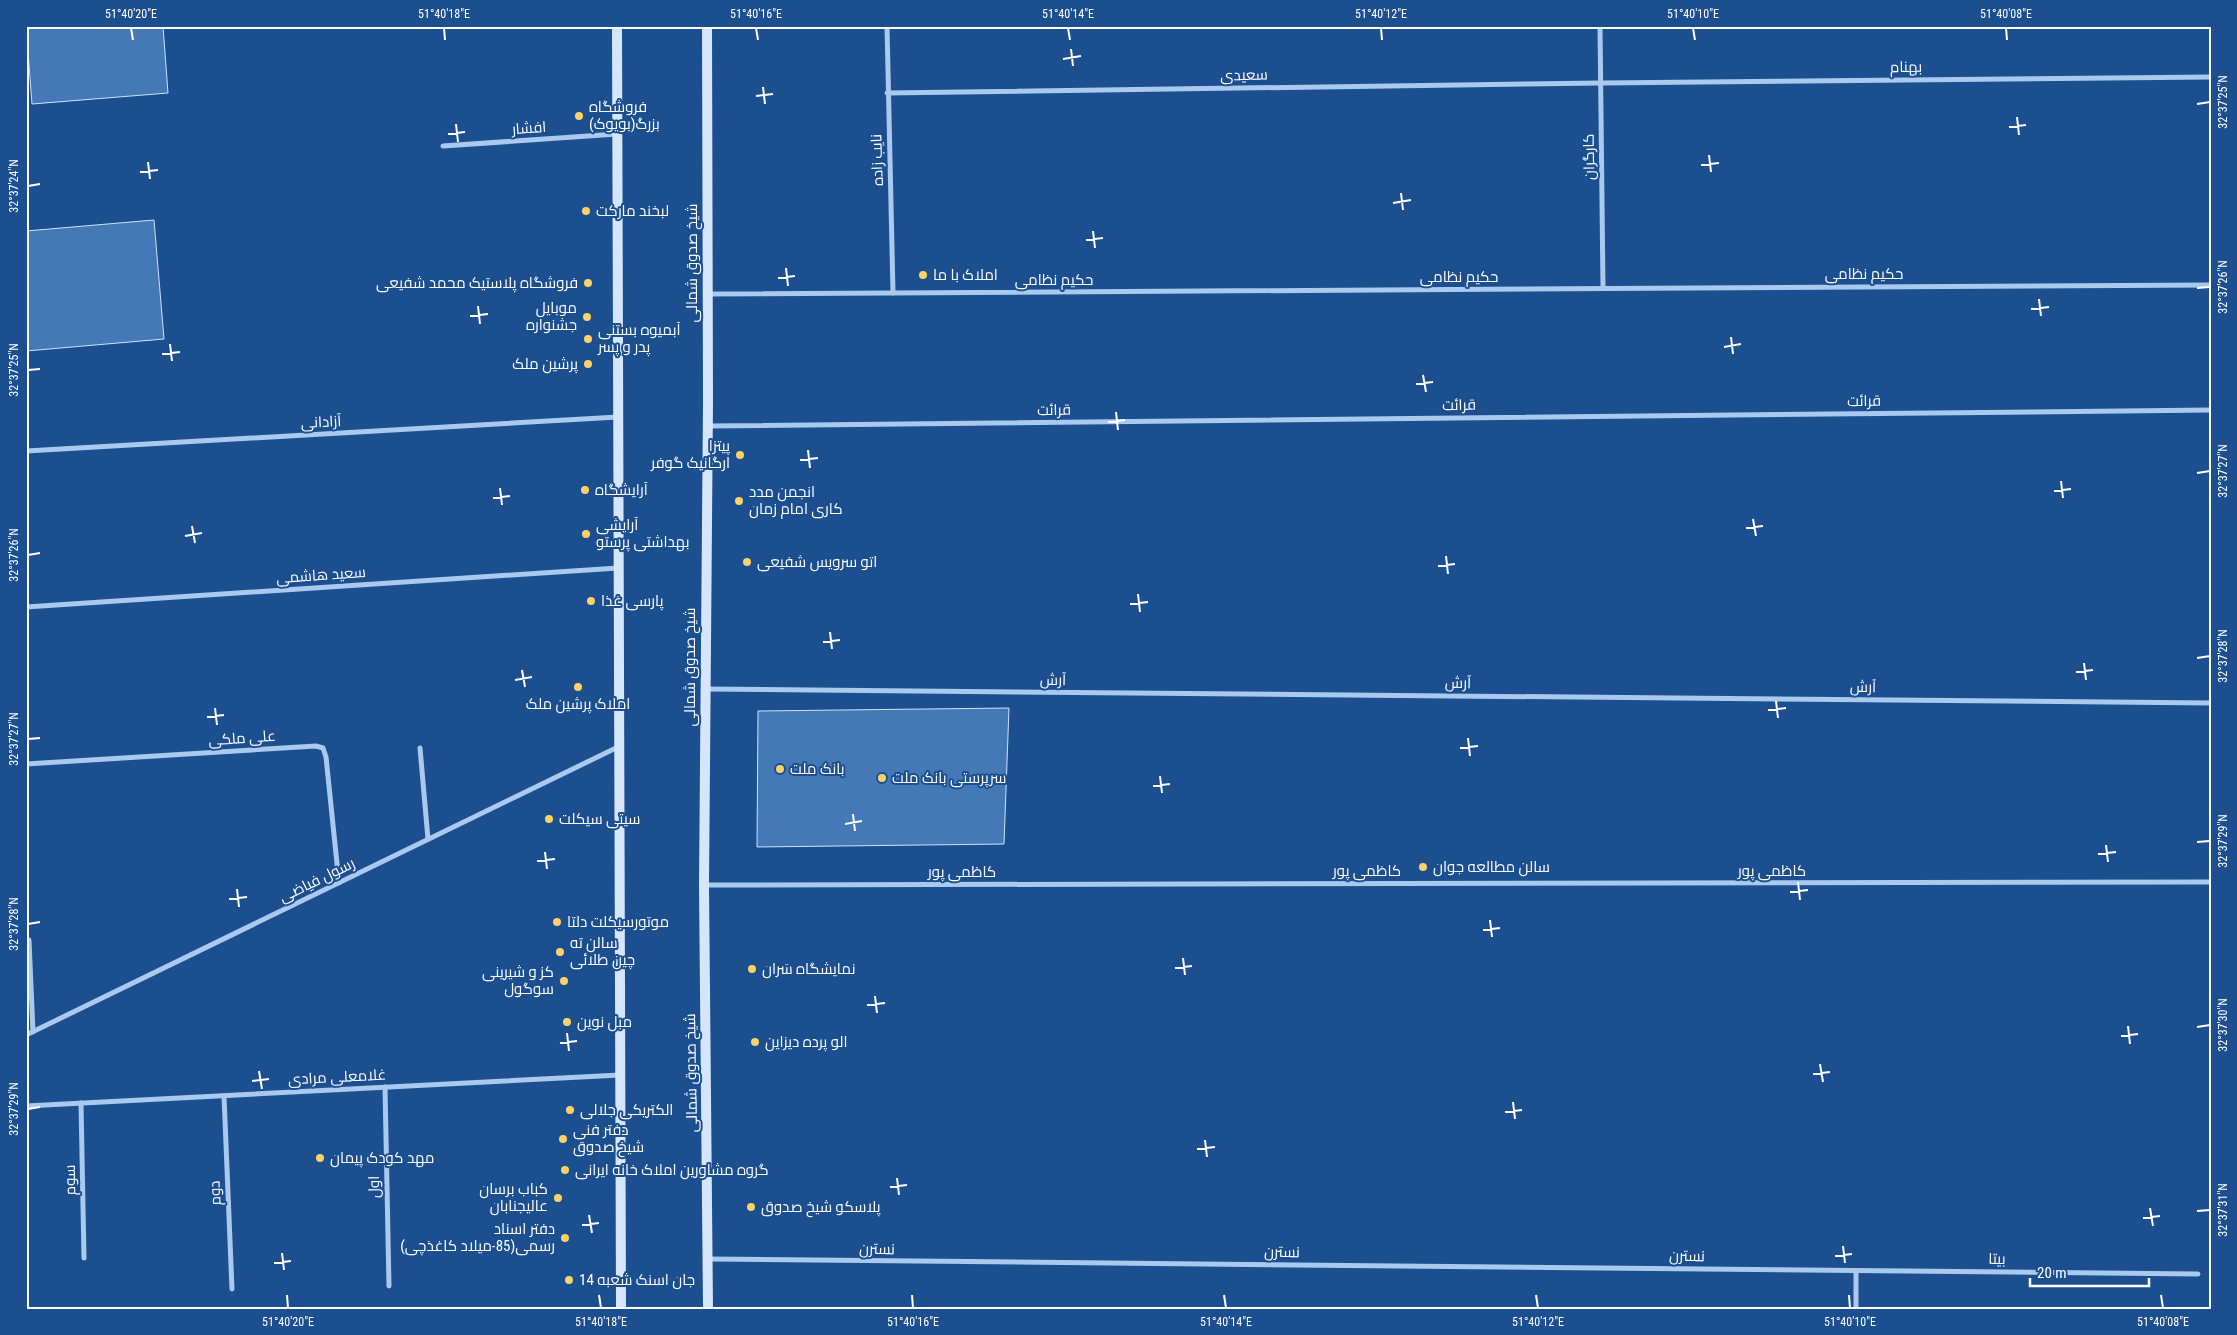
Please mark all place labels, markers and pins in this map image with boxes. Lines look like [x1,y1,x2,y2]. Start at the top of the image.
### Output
place label: فروشگاه بزرگ(بویوک) [589,98,660,133]
marker: فروشگاه بزرگ(بویوک) [573,110,585,122]
place label: لبخند مارکت [596,202,669,220]
marker: لبخند مارکت [580,205,592,217]
place label: املاک با ما [933,266,998,284]
marker: املاک با ما [917,269,929,281]
place label: فروشگاه پلاستیک محمد شفیعی [376,274,578,293]
marker: فروشگاه پلاستیک محمد شفیعی [582,277,594,289]
place label: موبایل جشنواره [526,299,577,334]
marker: موبایل جشنواره [581,311,593,323]
place label: آبمیوه بستنی پدر و پسر [597,321,680,357]
marker: آبمیوه بستنی پدر و پسر [582,333,594,345]
place label: پرشین ملک [512,355,578,374]
marker: پرشین ملک [582,358,594,370]
place label: پیتزا ارگانیک گوفر [650,437,730,472]
marker: پیتزا ارگانیک گوفر [734,449,746,461]
place label: آرایشگاه [595,481,648,499]
place label: انجمن مدد کاری امام زمان [749,483,843,519]
marker: آرایشگاه [579,484,591,496]
marker: انجمن مدد کاری امام زمان [733,495,745,507]
place label: آرایشی بهداشتی پرستو [596,516,689,552]
marker: آرایشی بهداشتی پرستو [580,528,592,540]
place label: اتو سرویس شفیعی [757,553,877,572]
marker: اتو سرویس شفیعی [741,556,753,568]
place label: پارسی غذا [601,592,663,611]
marker: پارسی غذا [585,595,597,607]
marker: املاک پرشین ملک [572,681,584,693]
place label: املاک پرشین ملک [526,695,630,714]
place label: بانک ملت [790,760,845,778]
marker: بانک ملت [774,763,786,775]
place label: سرپرستی بانک ملت [892,769,1007,788]
marker: سرپرستی بانک ملت [876,772,888,784]
place label: سیتی سیکلت [559,810,640,829]
marker: سیتی سیکلت [543,813,555,825]
place label: سالن مطالعه جوان [1433,858,1550,877]
marker: سالن مطالعه جوان [1417,861,1429,873]
place label: موتورسیکلت دلتا [567,913,669,931]
marker: موتورسیکلت دلتا [551,916,563,928]
place label: سالن ته چین طلائی [570,934,635,970]
marker: سالن ته چین طلائی [554,946,566,958]
place label: نمایشگاه سَران [762,960,855,979]
place label: کز و شیرینی سوگول [482,963,554,998]
marker: نمایشگاه سَران [746,963,758,975]
marker: کز و شیرینی سوگول [558,975,570,987]
place label: مبل نوین [577,1013,632,1032]
marker: مبل نوین [561,1016,573,1028]
place label: الو پرده دیزاین [765,1033,848,1052]
marker: الو پرده دیزاین [749,1036,761,1048]
place label: الکتریکی جلالی [580,1101,673,1120]
marker: الکتریکی جلالی [564,1104,576,1116]
place label: دفتر فنی شیخ صدوق [573,1121,644,1158]
marker: دفتر فنی شیخ صدوق [557,1133,569,1145]
place label: مهد کودک پیمان [330,1149,434,1168]
marker: مهد کودک پیمان [314,1152,326,1164]
place label: گروه مشاورین املاک خانه ایرانی [575,1161,769,1180]
marker: گروه مشاورین املاک خانه ایرانی [559,1164,571,1176]
place label: کباب برسان عالیجنابان [479,1180,548,1216]
marker: کباب برسان عالیجنابان [552,1192,564,1204]
place label: پلاسکو شیخ صدوق [761,1198,881,1218]
marker: پلاسکو شیخ صدوق [745,1201,757,1213]
place label: دفتر اسناد رسمی(85-میلاد کاغذچی) [400,1220,555,1256]
marker: دفتر اسناد رسمی(85-میلاد کاغذچی) [559,1232,571,1244]
place label: جان اسنک شعبه 14 [579,1271,695,1290]
marker: جان اسنک شعبه 14 [563,1274,575,1286]

